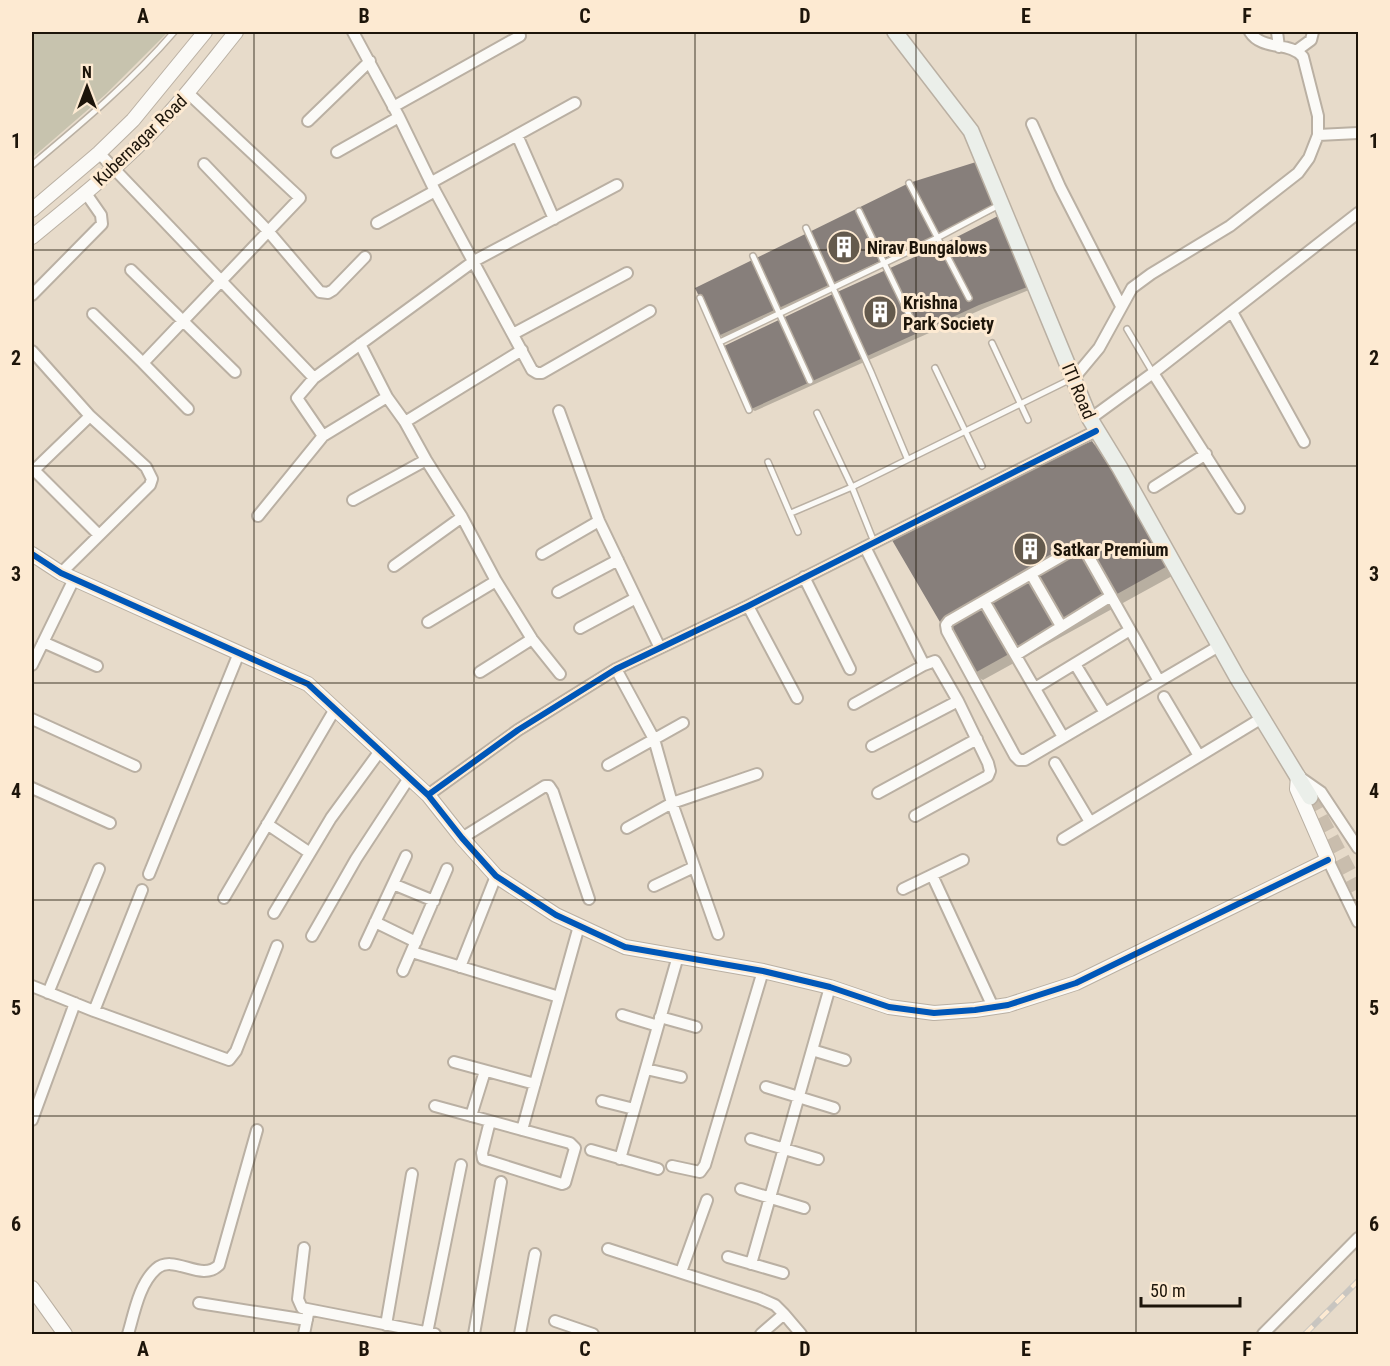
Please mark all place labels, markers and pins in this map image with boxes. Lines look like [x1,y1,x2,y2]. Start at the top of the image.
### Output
building icon: Nirav Bungalows [826,229,862,265]
place label: Nirav Bungalows [867,237,987,258]
place label: Krishna Park Society [903,292,994,334]
building icon: Krishna Park Society [862,294,898,330]
building icon: Satkar Premium [1012,531,1048,567]
place label: Satkar Premium [1053,539,1169,560]

